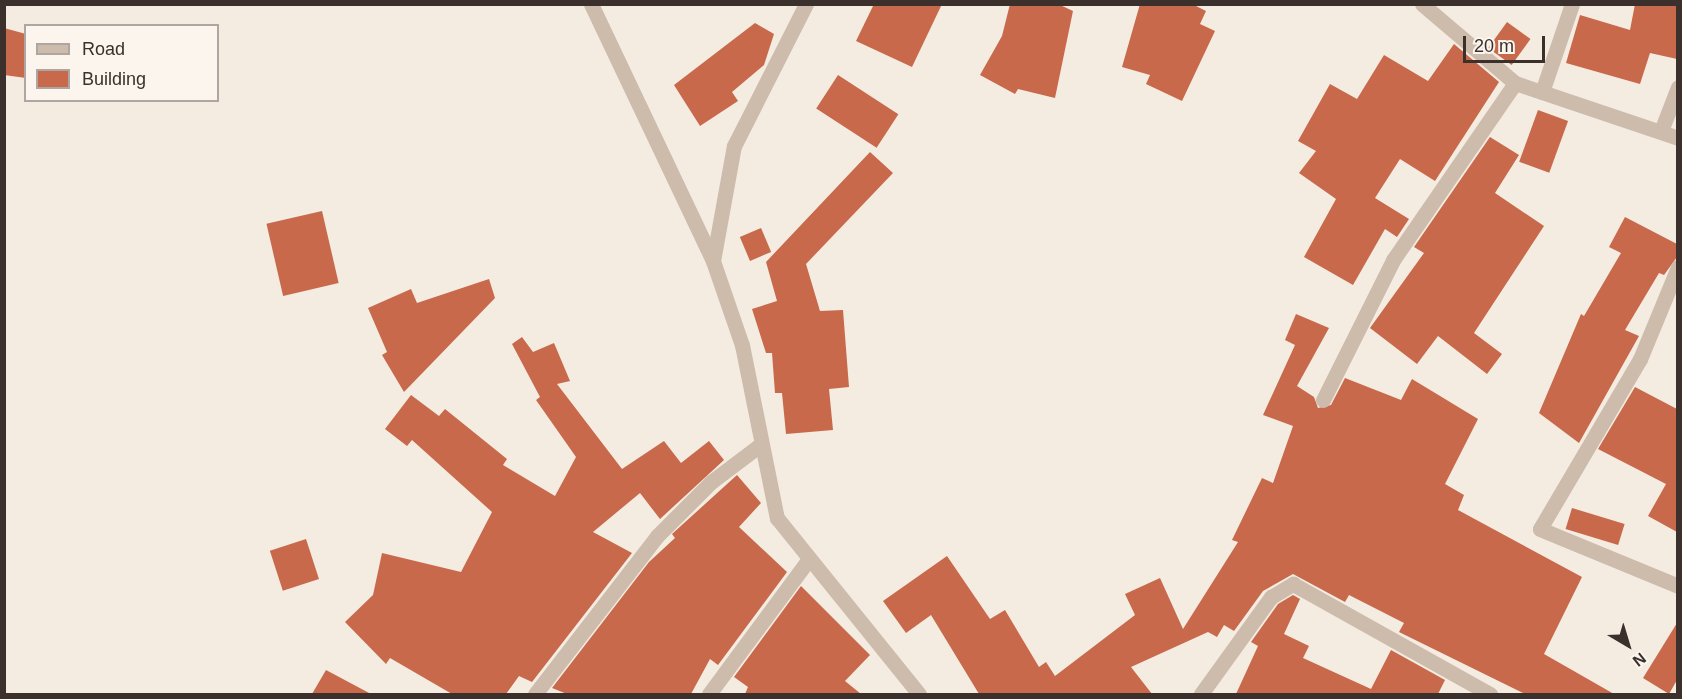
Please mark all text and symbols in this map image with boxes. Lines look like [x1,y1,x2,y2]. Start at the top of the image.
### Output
legend [24,24,219,102]
scale bar [1466,24,1548,62]
text: 20 m [1474,36,1514,56]
text: Road [82,39,125,59]
text: Building [82,69,146,89]
north arrow [1598,615,1658,675]
text: N [1630,649,1649,670]

